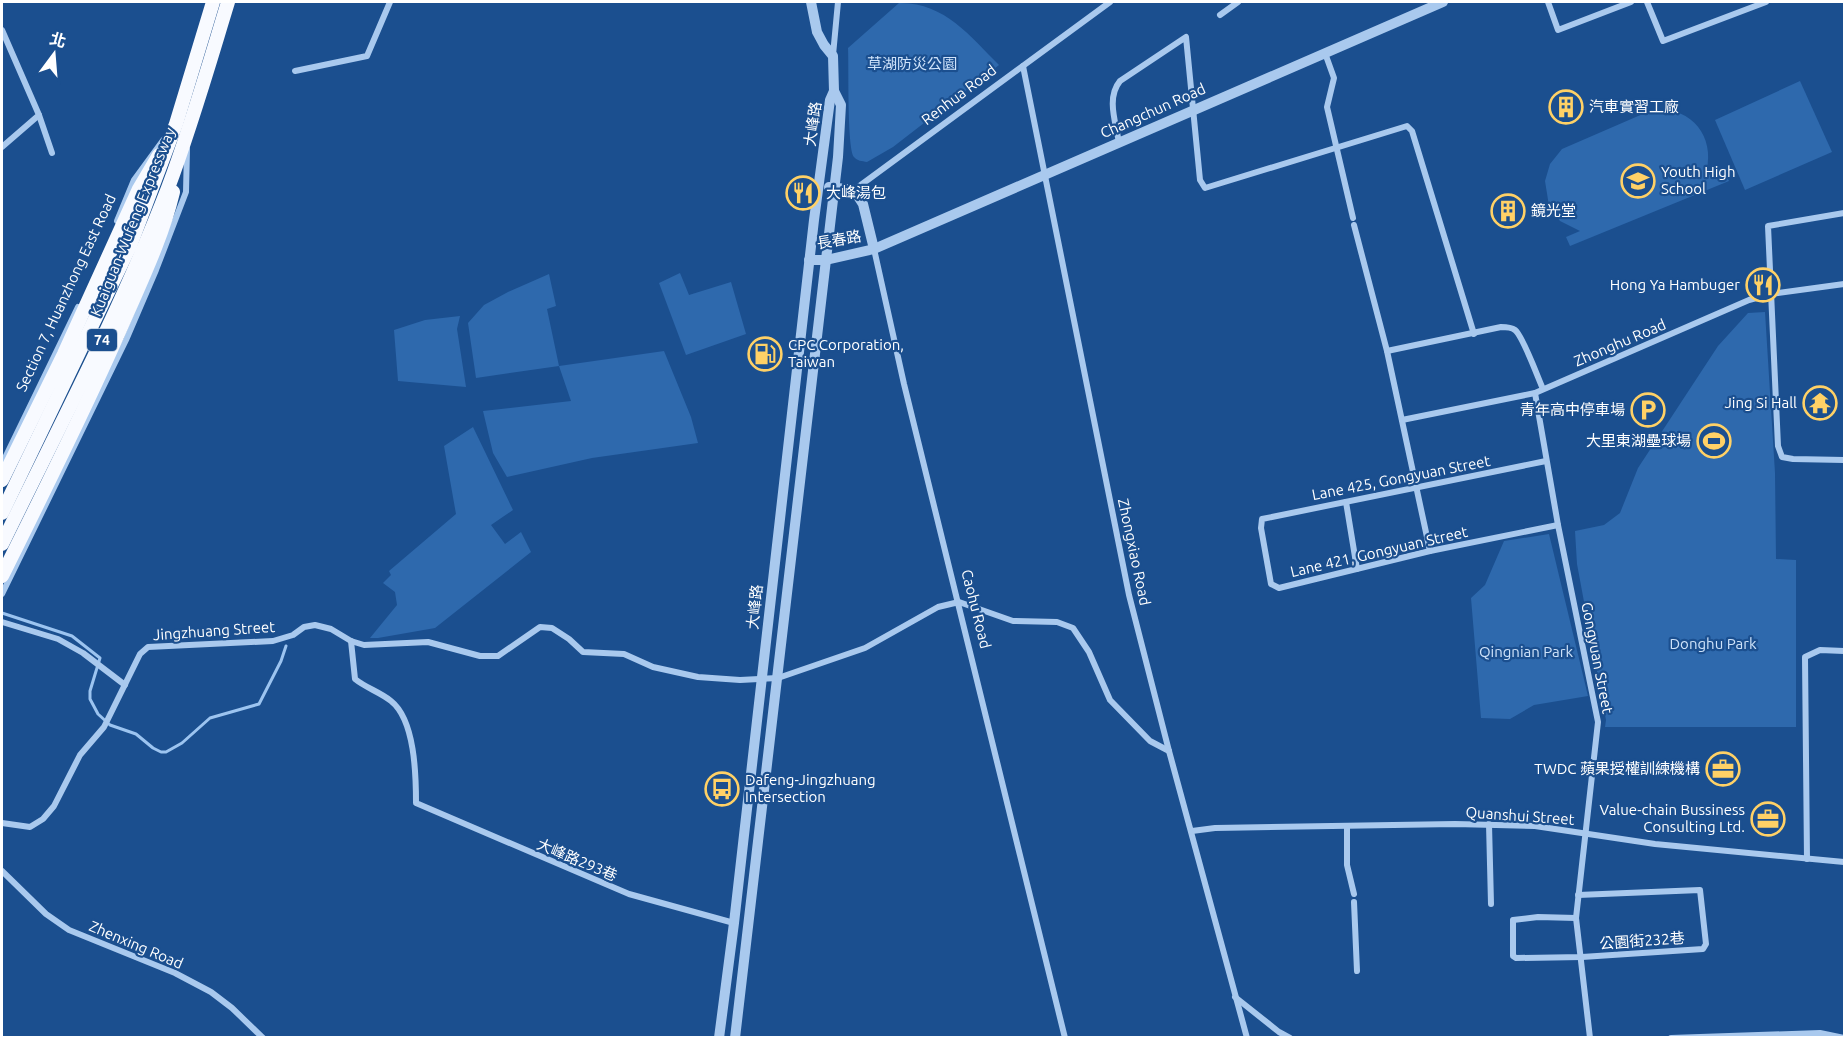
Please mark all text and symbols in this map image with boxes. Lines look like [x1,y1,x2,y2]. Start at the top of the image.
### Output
north arrow [24,24,84,84]
text: 北 [48,29,68,50]
park label: 草湖防災公園 [867,55,957,72]
street label: Renhua Road [918,61,999,128]
street label: Changchun Road [1098,80,1208,141]
building icon: 汽車實習工廠 [1548,89,1584,125]
place label: 汽車實習工廠 [1589,98,1679,115]
street label: 大峰路 [801,100,824,147]
street label: Kuaiguan-Wufeng Expressway [87,125,178,319]
school or university icon: Youth High School [1620,163,1656,199]
place label: Youth High School [1661,163,1736,197]
restaurant icon: 大峰湯包 [785,175,821,211]
place label: 大峰湯包 [826,184,886,201]
street label: Section 7, Huanzhong East Road [12,191,119,394]
building icon: 鏡光堂 [1490,193,1526,229]
place label: 鏡光堂 [1531,202,1576,219]
street label: 長春路 [815,227,863,252]
restaurant icon: Hong Ya Hambuger [1745,267,1781,303]
place label: Hong Ya Hambuger [1610,276,1740,293]
street label: Zhonghu Road [1571,316,1668,370]
road number: 74 [87,329,117,351]
fuel station icon: CPC Corporation, Taiwan [747,336,783,372]
place label: CPC Corporation, Taiwan [788,336,904,370]
temple icon: Jing Si Hall [1802,385,1838,421]
parking icon: 青年高中停車場 [1630,392,1666,428]
place label: Jing Si Hall [1724,394,1797,411]
place label: 青年高中停車場 [1520,401,1625,418]
sports icon: 大里東湖壘球場 [1696,423,1732,459]
place label: 大里東湖壘球場 [1586,432,1691,449]
street label: Lane 425, Gongyuan Street [1310,452,1492,503]
street label: Zhongxiao Road [1115,497,1154,607]
street label: Lane 421, Gongyuan Street [1289,523,1469,580]
street label: Caohu Road [958,568,995,650]
street label: 大峰路 [744,584,765,630]
street label: Gongyuan Street [1578,601,1617,715]
street label: Jingzhuang Street [152,618,276,643]
park label: Donghu Park [1670,635,1757,652]
park label: Qingnian Park [1479,643,1574,660]
office icon: TWDC 蘋果授權訓練機構 [1705,751,1741,787]
place label: TWDC 蘋果授權訓練機構 [1534,760,1700,777]
bus stop icon: Dafeng-Jingzhuang Intersection [704,771,740,807]
place label: Dafeng-Jingzhuang Intersection [745,771,876,805]
place label: Value-chain Bussiness Consulting Ltd. [1599,801,1745,835]
office icon: Value-chain Bussiness Consulting Ltd. [1750,801,1786,837]
street label: Quanshui Street [1465,803,1575,828]
street label: 大峰路293巷 [535,835,620,884]
street label: Zhenxing Road [87,917,186,972]
street label: 公園街232巷 [1599,929,1685,952]

